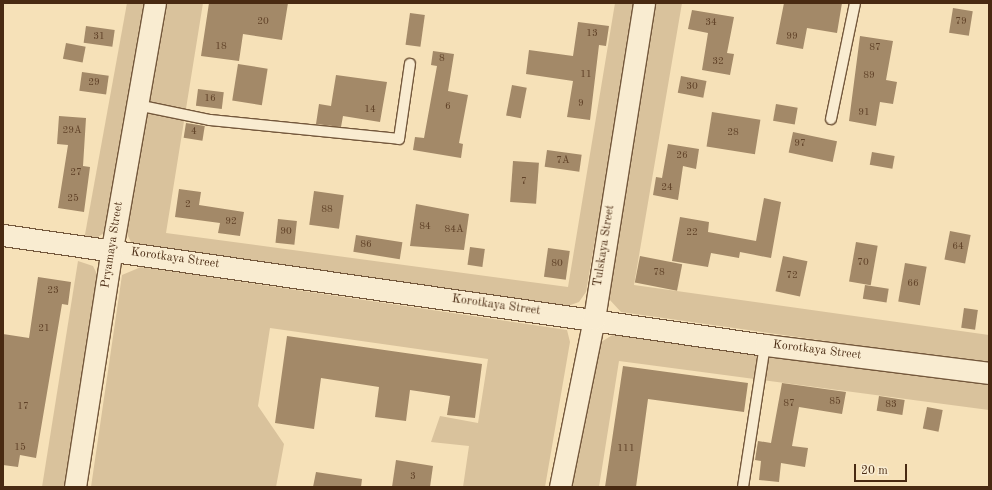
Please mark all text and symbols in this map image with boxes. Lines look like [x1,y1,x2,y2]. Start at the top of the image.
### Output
house number: 20 [257,16,269,28]
house number: 79 [955,16,967,28]
house number: 34 [705,17,717,29]
house number: 13 [586,28,598,40]
house number: 31 [93,31,105,43]
house number: 99 [786,31,798,43]
house number: 18 [215,41,227,53]
house number: 87 [869,42,881,54]
house number: 8 [439,53,445,65]
house number: 32 [712,56,724,68]
house number: 11 [580,69,592,81]
house number: 89 [863,70,875,82]
house number: 29 [88,77,100,89]
house number: 30 [686,81,698,93]
house number: 16 [204,93,216,105]
house number: 9 [578,98,584,110]
house number: 6 [445,101,451,113]
house number: 14 [364,104,376,116]
house number: 91 [858,107,870,119]
house number: 29А [62,125,82,137]
house number: 4 [191,126,197,138]
house number: 28 [727,127,739,139]
house number: 97 [794,138,806,150]
house number: 26 [676,150,688,162]
house number: 7А [556,155,570,167]
house number: 27 [70,167,82,179]
house number: 7 [521,176,527,188]
house number: 24 [661,182,673,194]
house number: 25 [67,193,79,205]
house number: 2 [185,199,191,211]
street label: Pryamaya Street [99,201,127,289]
house number: 88 [321,204,333,216]
street label: Tulskaya Street [591,204,619,288]
house number: 92 [225,216,237,228]
house number: 84 [419,221,431,233]
house number: 84А [444,224,464,236]
house number: 90 [280,226,292,238]
house number: 22 [686,227,698,239]
house number: 86 [360,239,372,251]
house number: 64 [952,241,964,253]
street label: Korotkaya Street [130,246,220,272]
house number: 70 [857,257,869,269]
house number: 80 [551,258,563,270]
house number: 78 [653,267,665,279]
house number: 72 [786,270,798,282]
house number: 66 [907,278,919,290]
house number: 23 [47,285,59,297]
street label: Korotkaya Street [451,293,541,319]
house number: 21 [38,323,50,335]
street label: Korotkaya Street [772,338,862,364]
house number: 85 [829,396,841,408]
house number: 87 [783,398,795,410]
house number: 83 [885,399,897,411]
house number: 17 [17,401,29,413]
house number: 15 [14,442,26,454]
house number: 111 [617,443,635,455]
scale bar [856,456,909,482]
text: 20 m [861,465,888,477]
house number: 3 [410,471,416,483]

